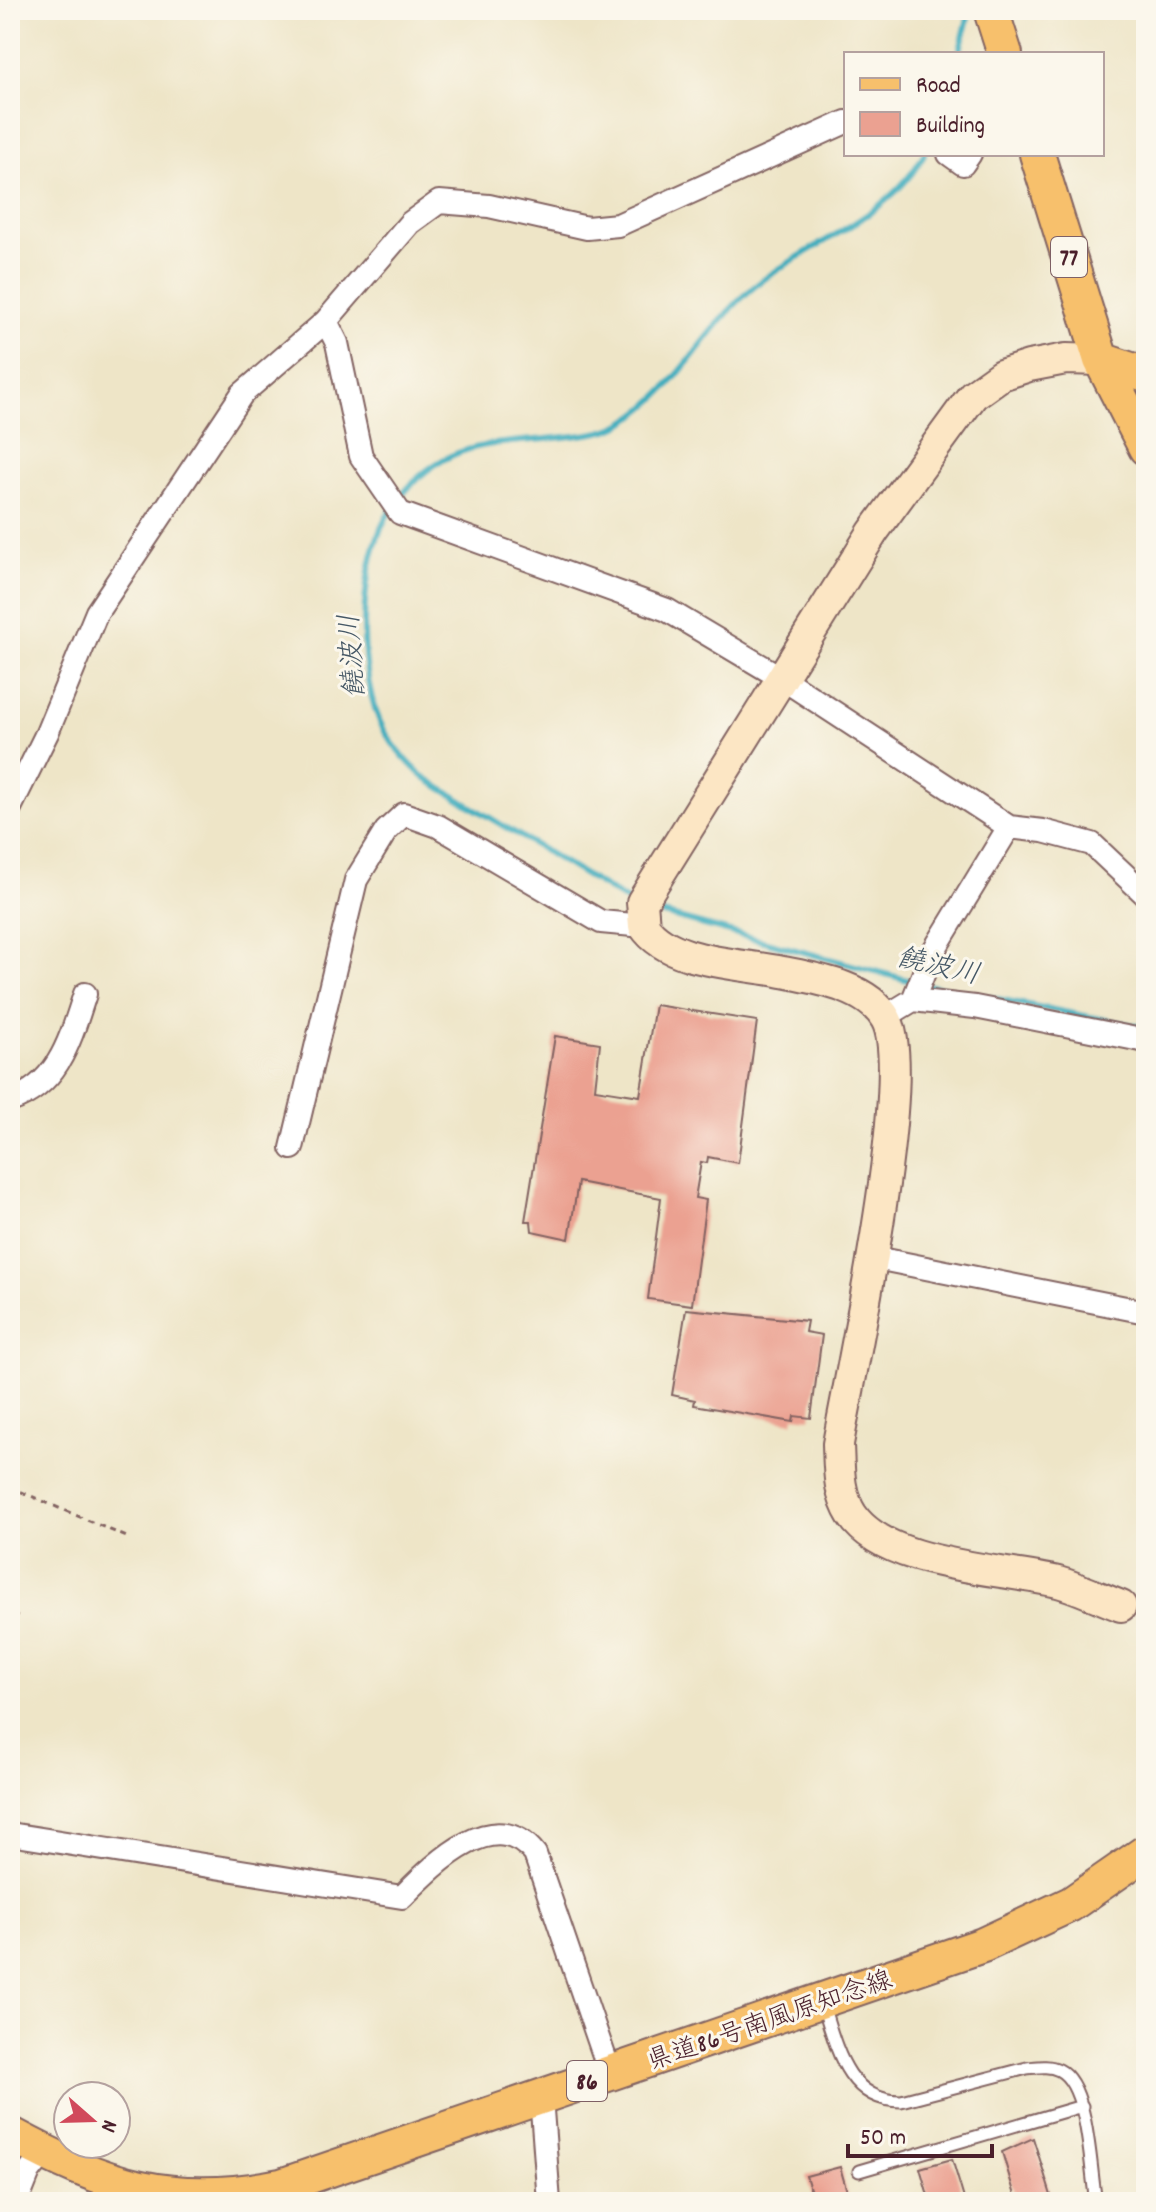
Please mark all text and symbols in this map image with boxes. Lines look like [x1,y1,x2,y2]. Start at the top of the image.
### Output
legend [844,52,1104,156]
text: Road [916,70,961,104]
text: Building [916,110,985,144]
road number: 77 [1051,237,1087,277]
water label: 饒波川 [332,612,378,699]
water label: 饒波川 [892,940,983,998]
street label: 県道86号南風原知念線 [643,1963,898,2082]
road number: 86 [567,2061,607,2101]
north arrow [52,2080,132,2160]
scale bar [848,2108,992,2158]
text: N [91,2115,124,2136]
text: 50 m [860,2122,906,2156]

